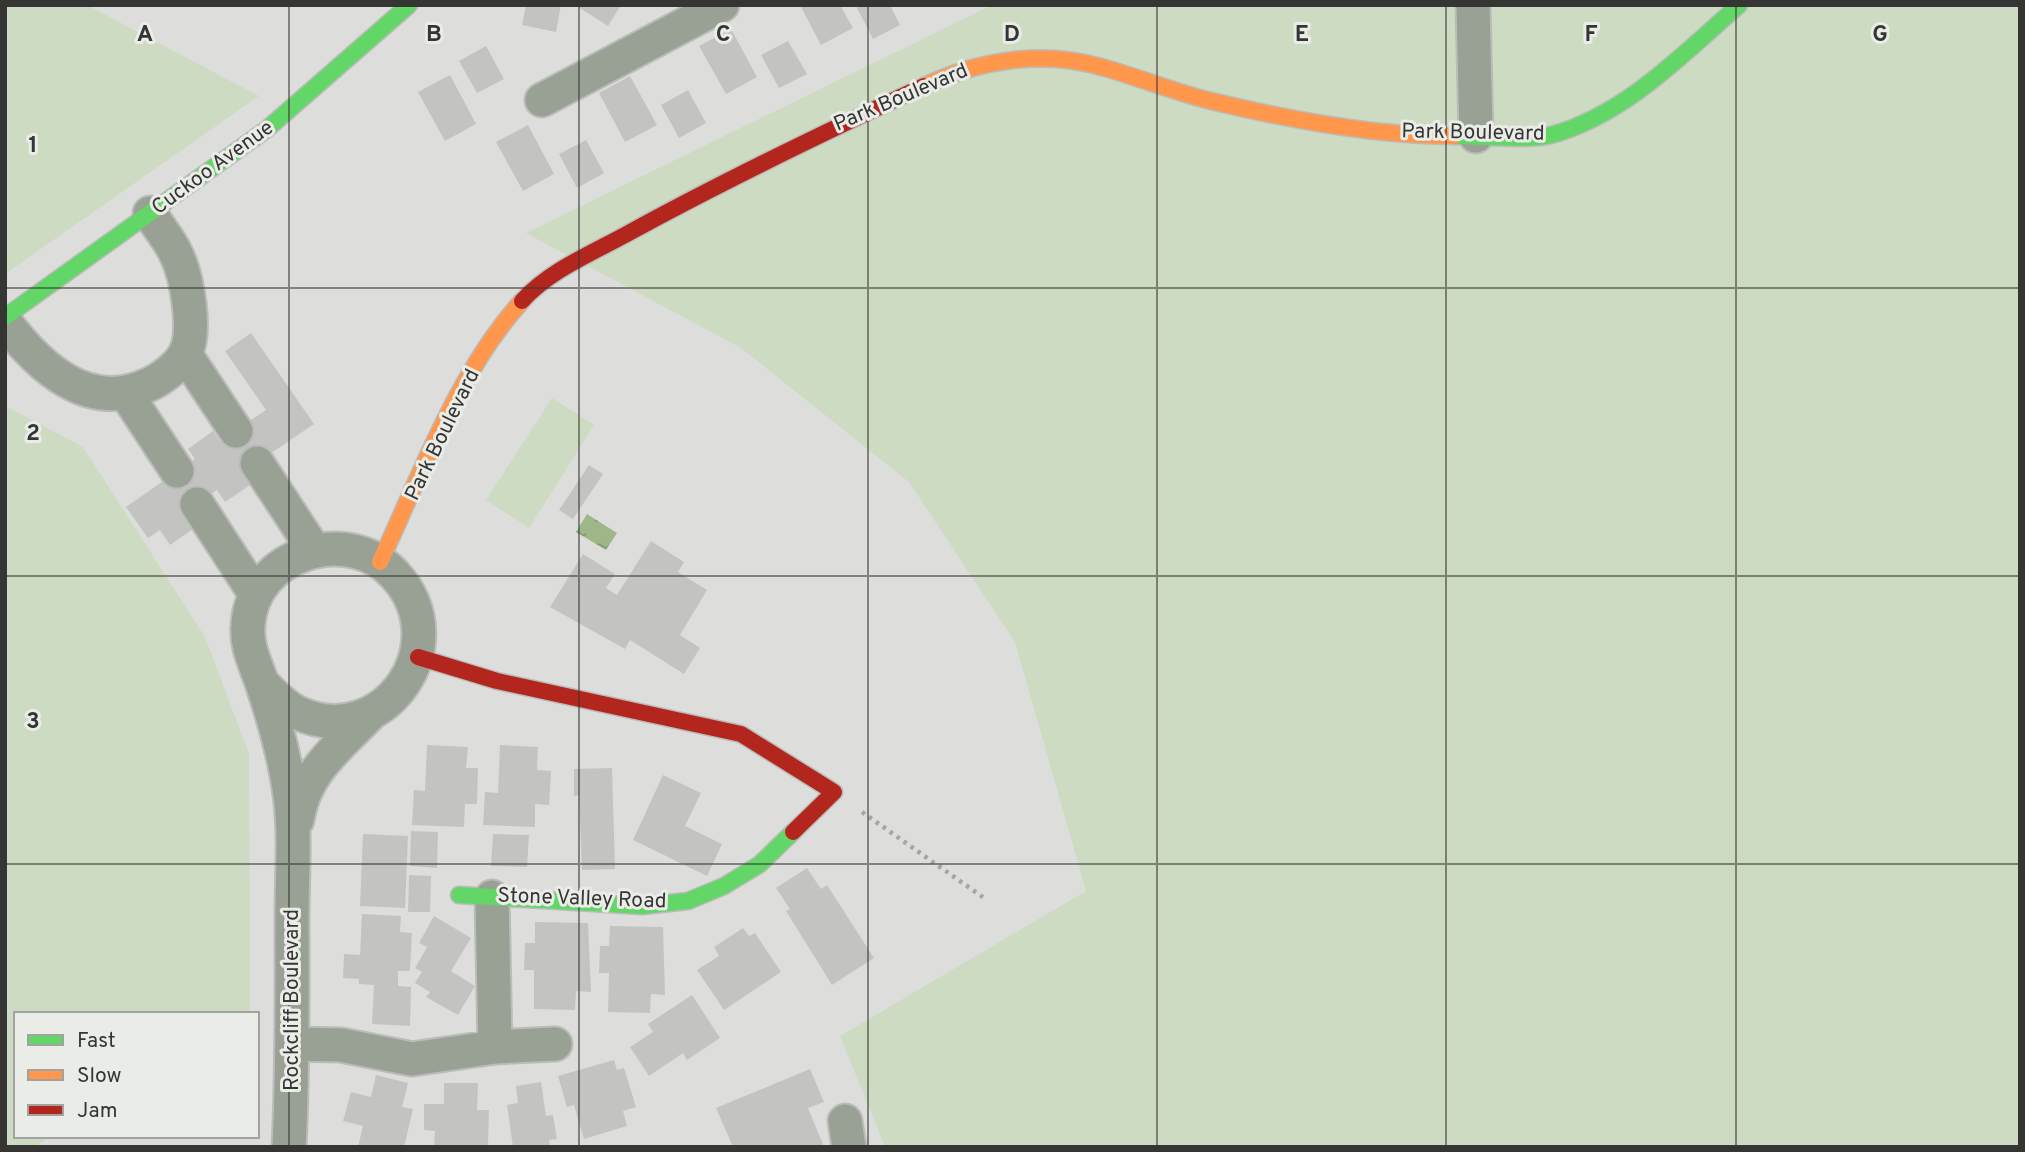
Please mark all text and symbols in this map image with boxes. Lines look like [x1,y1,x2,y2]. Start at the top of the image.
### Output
text: A [137,21,153,50]
text: B [426,21,442,50]
text: C [716,21,730,50]
text: D [1004,21,1020,50]
text: E [1295,21,1309,50]
text: F [1584,21,1598,50]
text: G [1872,21,1888,50]
street label: Park Boulevard [830,58,972,138]
street label: Cuckoo Avenue [147,115,279,221]
street label: Park Boulevard [1401,118,1545,148]
text: 1 [28,132,38,161]
street label: Park Boulevard [399,365,487,505]
text: 2 [26,420,40,449]
text: 3 [26,708,40,737]
street label: Stone Valley Road [497,883,667,915]
street label: Rockcliff Boulevard [279,909,306,1091]
legend [14,1012,259,1138]
text: Fast [77,1028,116,1055]
text: Slow [77,1063,122,1090]
text: Jam [77,1098,118,1125]

